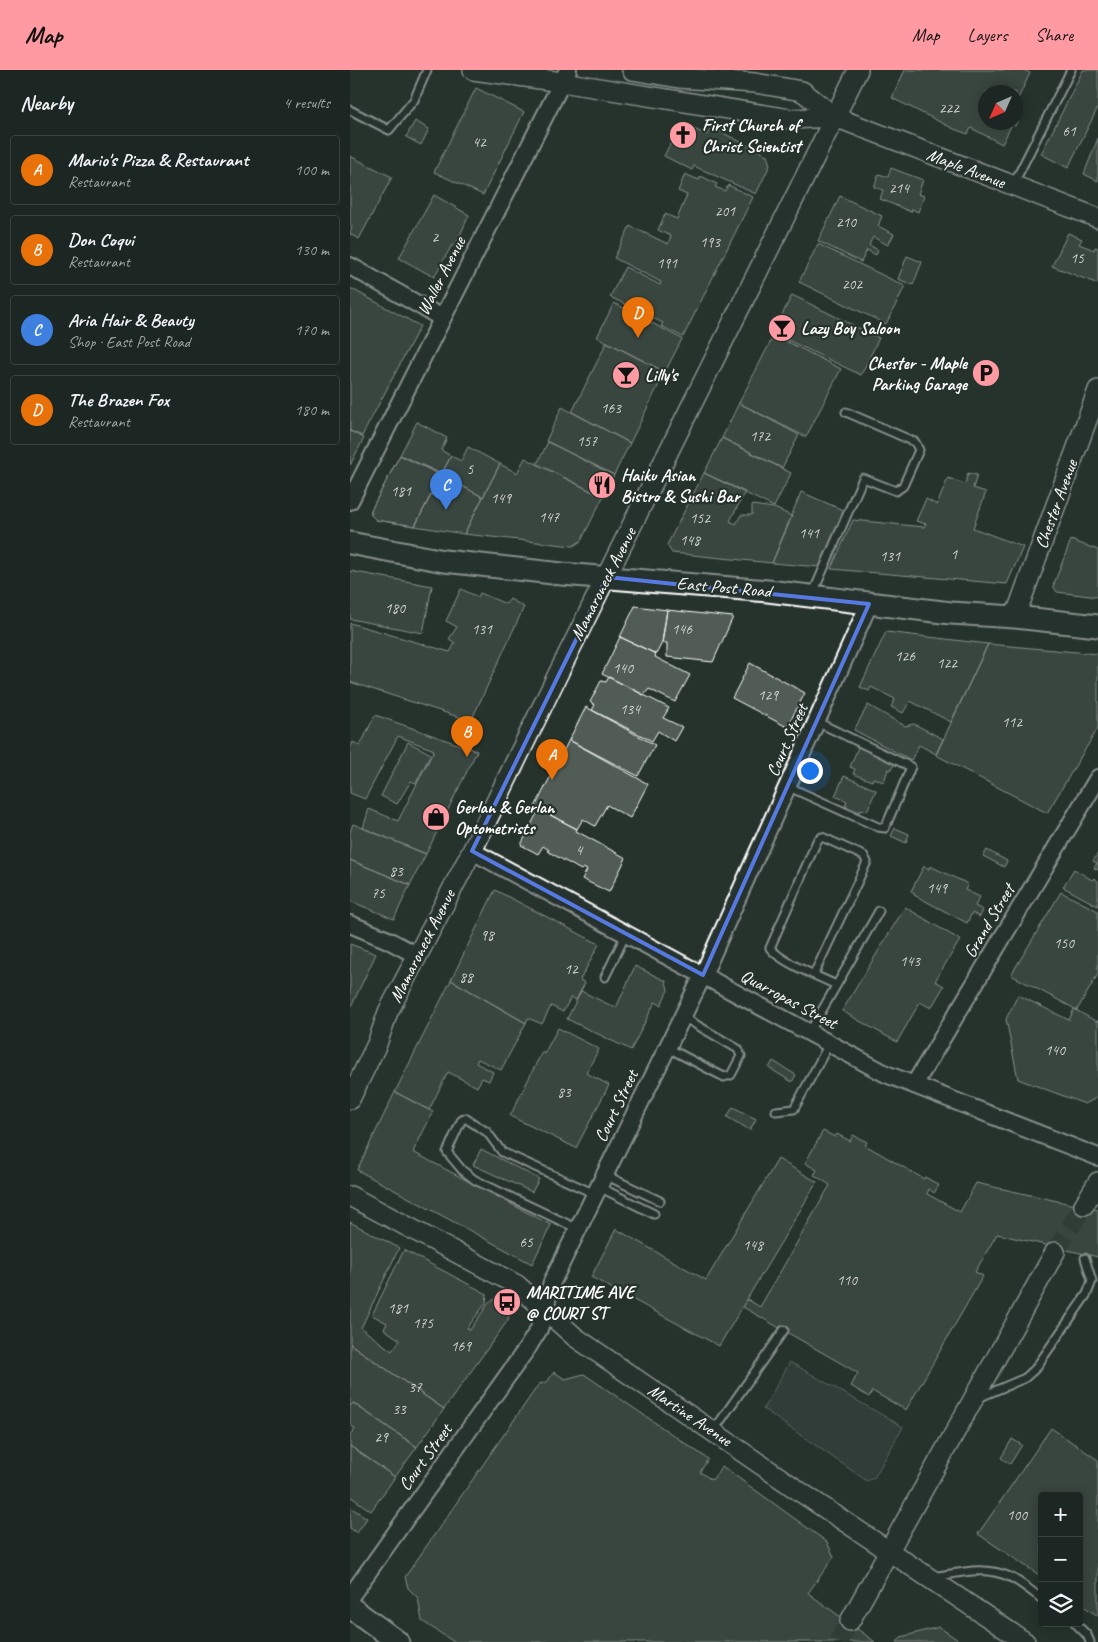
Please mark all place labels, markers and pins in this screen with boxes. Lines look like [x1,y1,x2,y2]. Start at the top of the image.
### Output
place label: First Church of Christ Scientist [702,114,804,157]
church icon: First Church of Christ Scientist [668,120,698,150]
pin: D [622,297,654,338]
bar icon: Lazy Boy Saloon [767,313,797,343]
place label: Lazy Boy Saloon [801,317,900,339]
place label: Chester - Maple Parking Garage [867,352,969,395]
parking icon: Chester - Maple Parking Garage [971,358,1001,388]
bar icon: Lilly's [611,360,641,390]
place label: Lilly's [645,364,679,386]
place label: Haiku Asian Bistro & Sushi Bar [621,464,742,507]
pin: C [430,469,462,510]
restaurant icon: Haiku Asian Bistro & Sushi Bar [587,470,617,500]
pin: B [451,716,483,757]
pin: A [536,739,568,780]
place label: Gerlan & Gerlan Optometrists [455,796,556,839]
shop icon: Gerlan & Gerlan Optometrists [421,802,451,832]
place label: MARITIME AVE @ COURT ST [526,1281,637,1324]
bus stop icon: MARITIME AVE @ COURT ST [492,1287,522,1317]

